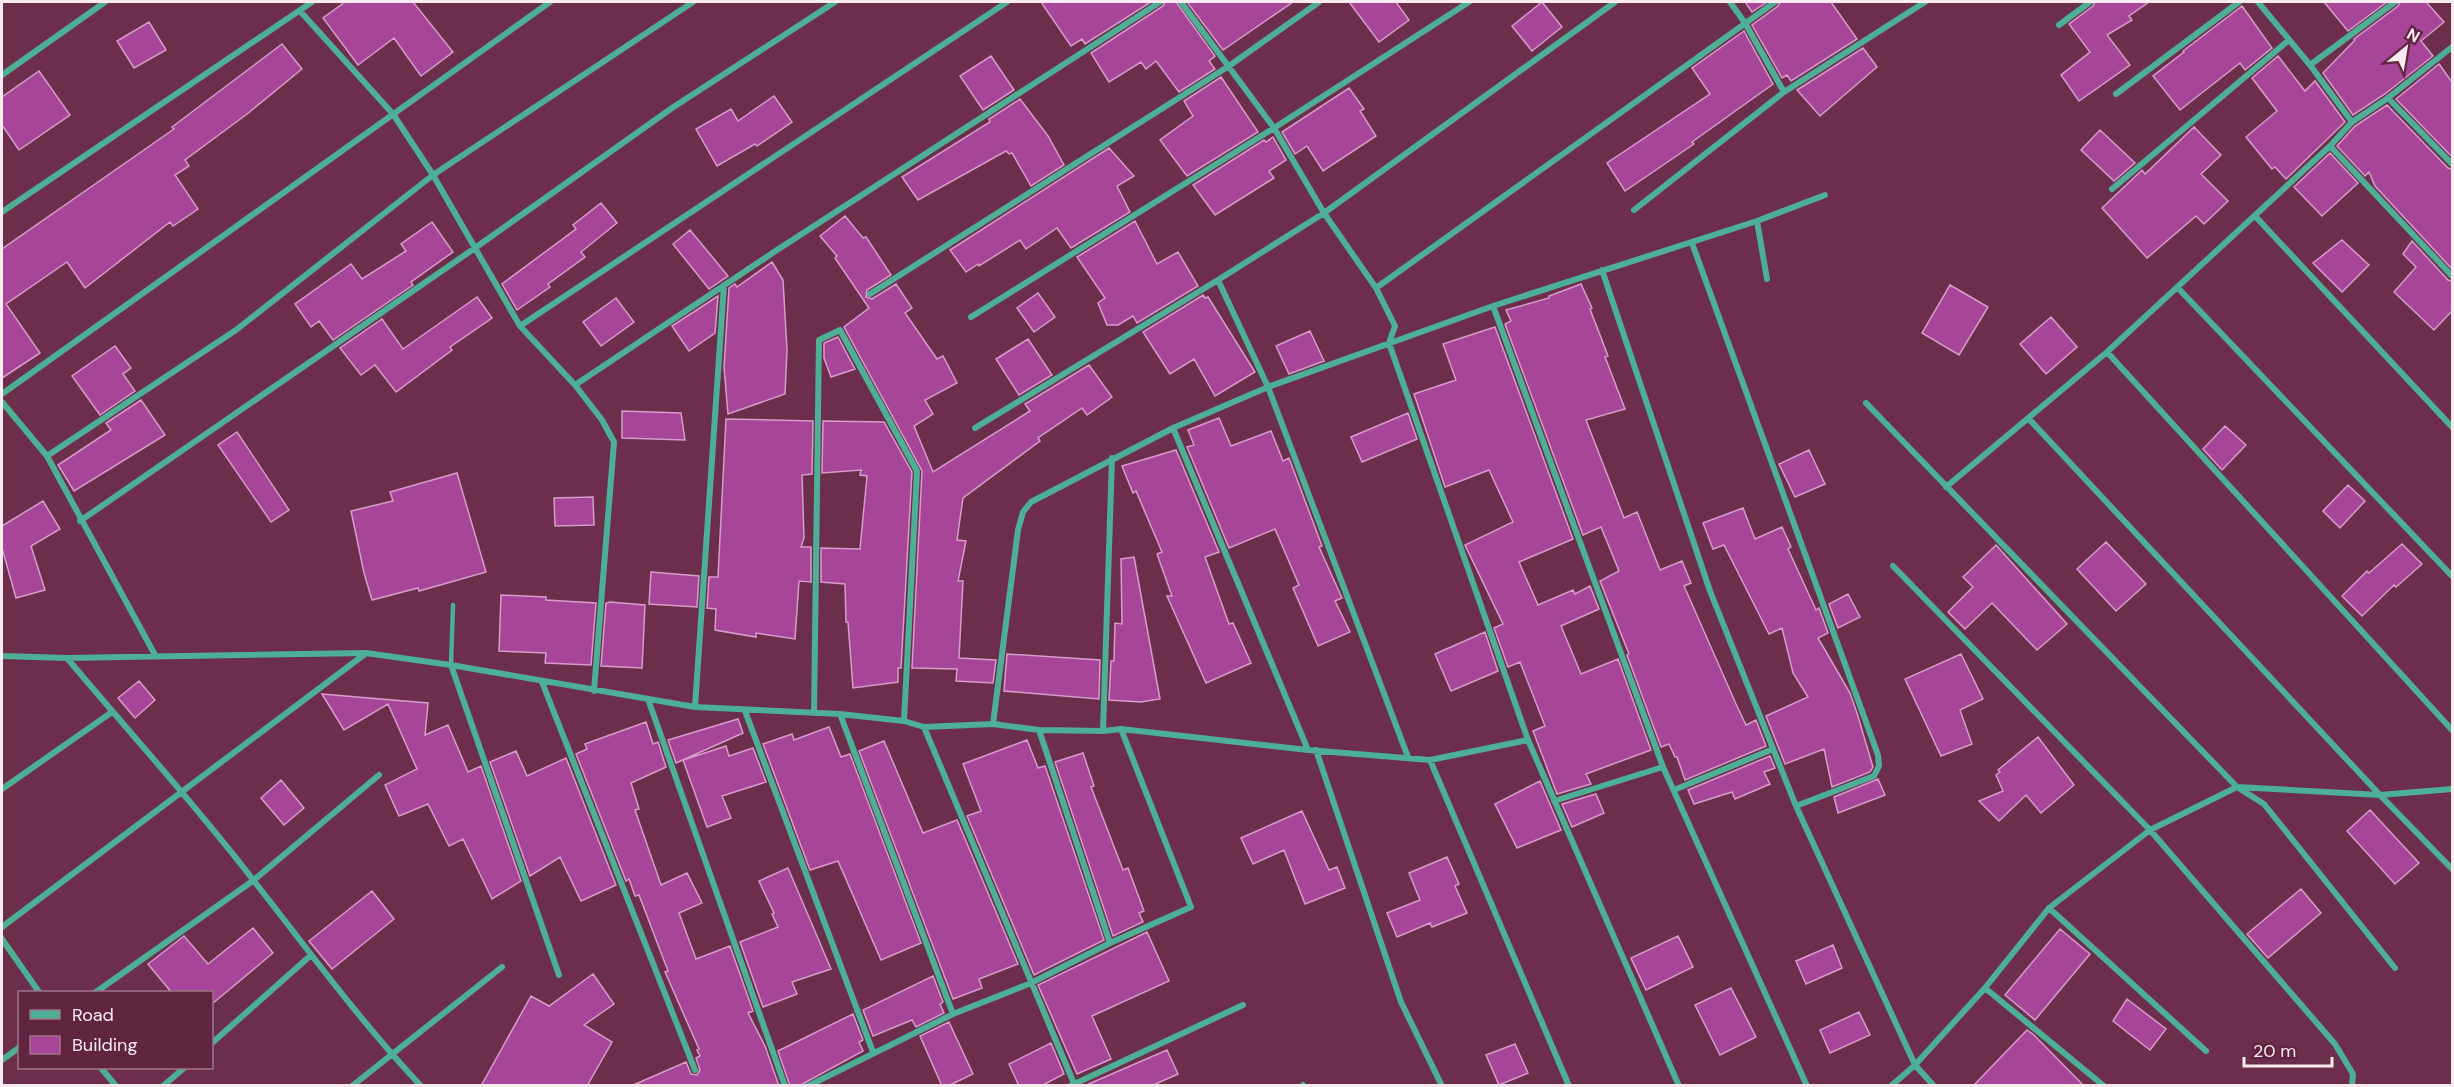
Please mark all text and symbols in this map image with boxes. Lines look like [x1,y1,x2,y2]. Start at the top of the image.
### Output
north arrow [2376,18,2436,78]
text: N [2403,23,2424,47]
legend [18,991,213,1069]
text: Road [72,1003,114,1027]
scale bar [2244,1030,2332,1068]
text: Building [72,1033,137,1057]
text: 20 m [2253,1039,2296,1063]

